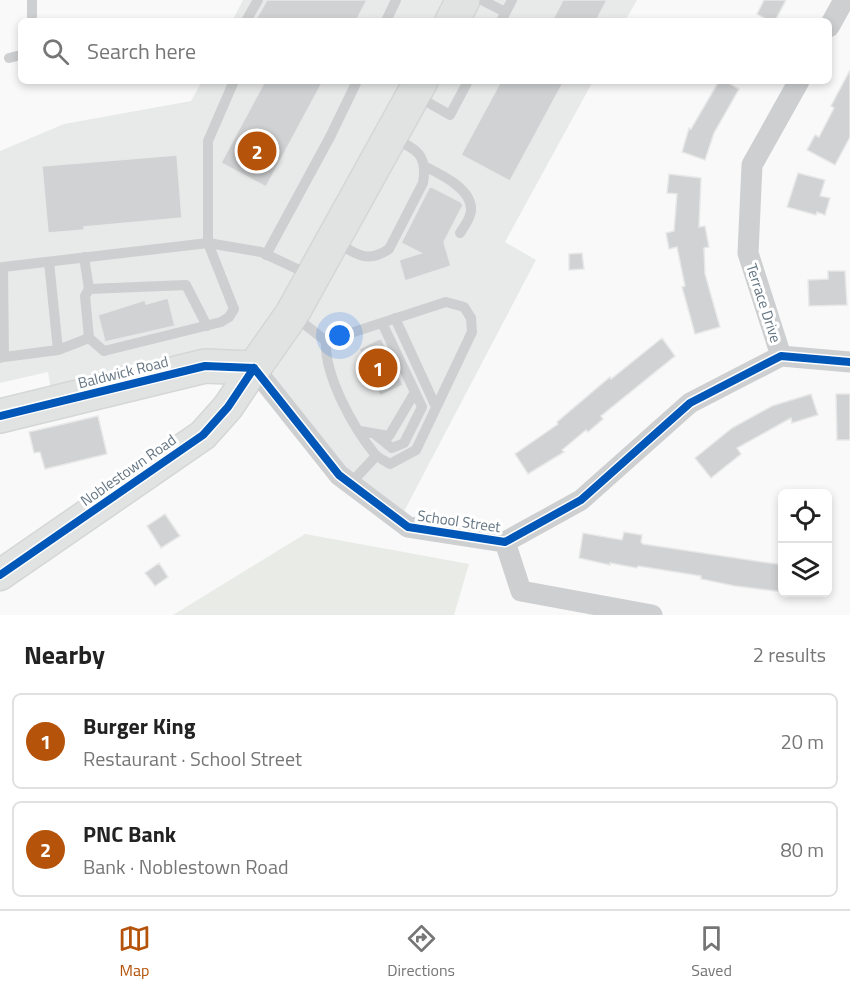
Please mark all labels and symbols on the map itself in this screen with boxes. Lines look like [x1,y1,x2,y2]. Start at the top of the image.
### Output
pin: 2 [238,128,276,174]
street label: Terrace Drive [740,260,788,346]
your location [325,321,354,350]
pin: 1 [358,346,398,391]
street label: Baldwick Road [75,350,171,394]
street label: Noblestown Road [75,428,181,512]
street label: School Street [416,504,503,538]

